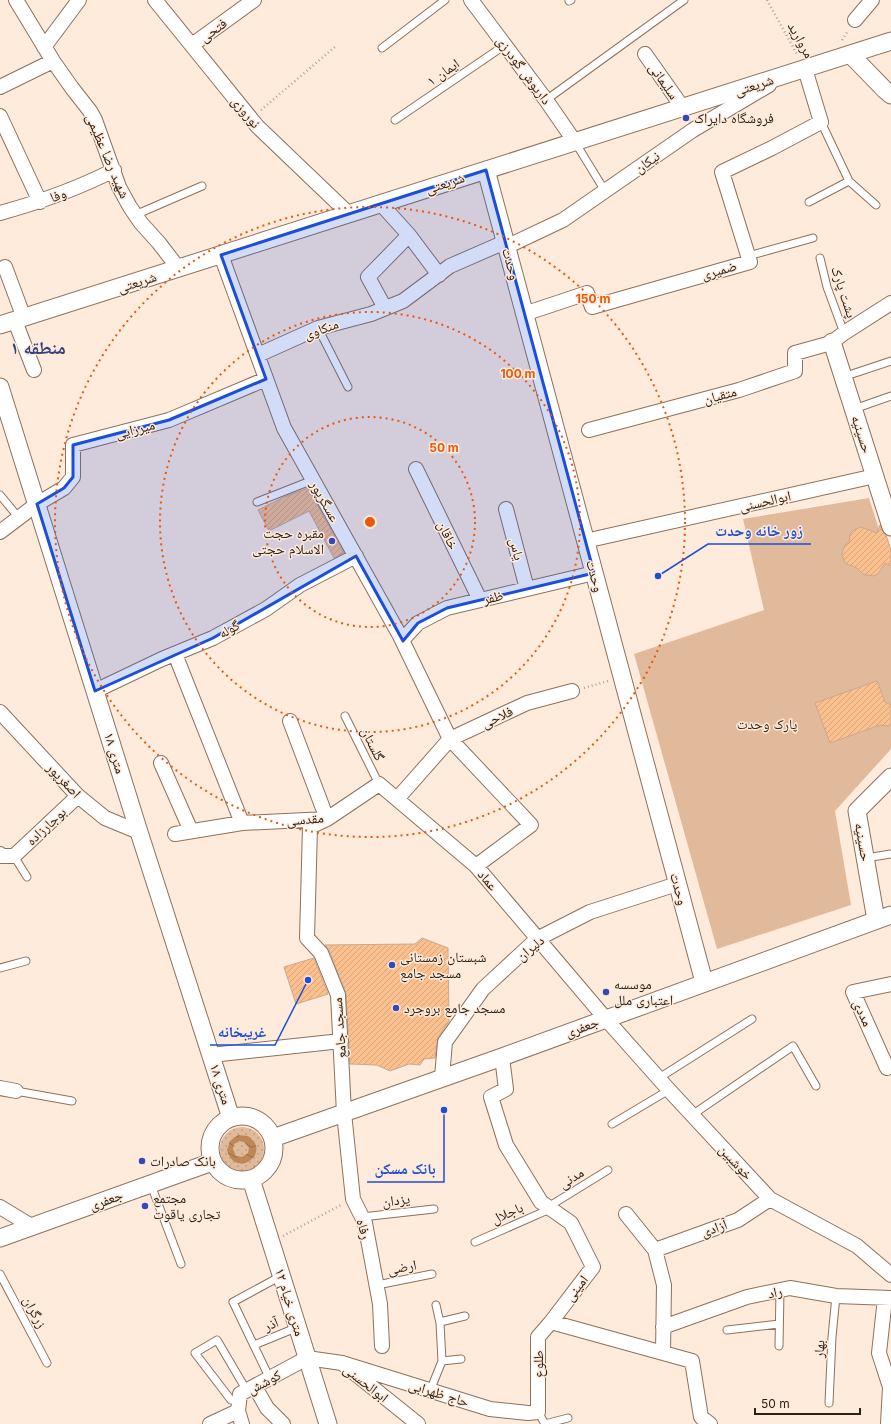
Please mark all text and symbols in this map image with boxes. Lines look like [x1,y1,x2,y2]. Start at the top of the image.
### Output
street label: فتحی [196,14,230,46]
street label: مروارید [784,19,818,61]
street label: داریوش گودرزی [492,32,556,108]
street label: ایمان ۱ [423,54,463,90]
street label: سلیمانی [645,59,683,103]
street label: شریعتی [732,70,776,100]
street label: نوروزی [227,92,265,132]
place label: فروشگاه دایراک [694,109,774,127]
street label: شهید رضا عظیمی [82,111,134,201]
marker: فروشگاه دایراک [681,113,691,123]
street label: نیکان [631,147,663,177]
street label: شریعتی [423,168,467,198]
street label: وفا [47,184,69,206]
street label: وحدت [498,246,524,282]
street label: ضمیری [699,256,739,284]
street label: پشت پارک [827,264,861,320]
street label: شریعتی [115,267,159,297]
text: 150 m [576,291,610,306]
street label: منکاوی [301,314,341,344]
district label: منطقه ۱ [10,337,66,358]
text: 100 m [500,366,536,381]
street label: متقیان [701,382,739,408]
street label: حسینیه [848,413,877,455]
street label: میرزایی [113,415,157,443]
text: 50 m [429,440,459,455]
street label: عسگرپور [306,476,344,525]
street label: ابوالحسنی [737,486,793,516]
centre of rings [363,515,377,529]
callout: زور خانه وحدت [708,517,811,544]
street label: خاقان [433,518,463,553]
text: زور خانه وحدت [715,521,803,540]
place label: مقبره حجت الاسلام حجتی [252,524,324,559]
marker: مقبره حجت الاسلام حجتی [327,536,337,546]
street label: یاس [506,536,529,562]
street label: وحدت [582,558,608,594]
street label: ظفر [480,586,505,608]
street label: گوله [215,616,243,642]
street label: فلاحی [478,702,516,732]
park label: پارک وحدت [737,715,798,733]
street label: گلستان [357,724,389,764]
street label: ۱۸ متری [100,730,130,776]
street label: اصغرپور [42,758,85,802]
street label: بوجارزاده [22,803,70,849]
street label: مقدسی [286,808,324,830]
street label: حسینیه [852,821,875,863]
street label: عماد [475,866,502,894]
street label: وحدت [666,871,692,907]
street label: دلیران [512,931,548,965]
place label: شبستان زمستانی مسجد جامع [400,948,486,983]
marker: شبستان زمستانی مسجد جامع [387,960,397,970]
place label: موسسه اعتباری ملل [614,975,673,1009]
marker: موسسه اعتباری ملل [601,987,611,997]
street label: مسجد جامع [328,997,351,1059]
street label: مددی [849,997,877,1029]
place label: مسجد جامع بروجرد [404,999,505,1018]
marker: مسجد جامع بروجرد [391,1003,401,1013]
street label: جعفری [563,1013,601,1041]
callout: غریبخانه [210,1018,275,1045]
text: غریبخانه [218,1022,266,1041]
street label: ۱۸ متری [206,1061,236,1107]
street label: خوشبین [715,1141,757,1184]
place label: بانک صادرات [150,1152,216,1170]
callout: بانک مسکن [367,1155,444,1182]
marker: بانک صادرات [137,1156,147,1166]
text: بانک مسکن [374,1159,436,1178]
street label: مدنی [555,1163,587,1193]
street label: جعفری [87,1186,125,1214]
place label: مجتمع تجاری یاقوت [153,1189,220,1223]
street label: یزدان [381,1189,411,1211]
street label: باجلال [488,1198,526,1228]
marker: مجتمع تجاری یاقوت [140,1201,150,1211]
street label: آزادی [698,1215,730,1241]
street label: رفاه [353,1217,375,1241]
street label: ارضی [386,1255,418,1279]
street label: ۱۲ متری خیام [270,1266,309,1339]
street label: امینی [560,1271,592,1305]
street label: راد [766,1282,784,1302]
street label: زرگران [19,1293,51,1331]
street label: آذر [260,1313,282,1335]
street label: بهار [809,1339,828,1360]
street label: طلوع [529,1350,548,1378]
street label: ابوالحسنی [340,1360,392,1406]
street label: کوشش [244,1366,284,1398]
street label: حاج ظهرابی [406,1375,472,1412]
scale bar [755,1390,860,1416]
text: 50 m [761,1396,790,1411]

